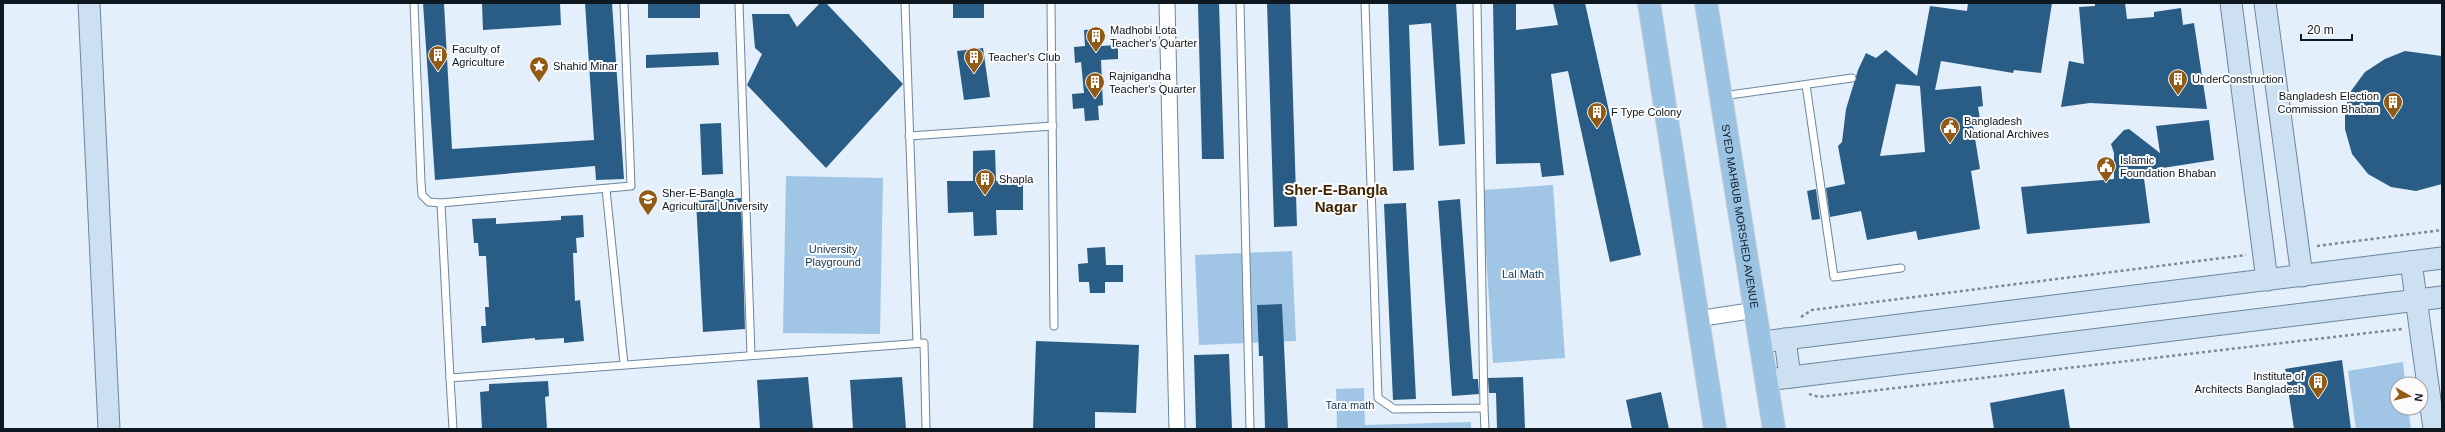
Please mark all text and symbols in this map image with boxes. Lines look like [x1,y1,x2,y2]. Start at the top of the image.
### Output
scale bar [2301,16,2352,42]
text: 20 m [2307,23,2334,37]
place label: Madhobi Lota Teacher's Quarter [1110,24,1197,49]
building icon: Madhobi Lota Teacher's Quarter [1085,25,1107,53]
place label: Faculty of Agriculture [452,43,505,68]
building icon: Faculty of Agriculture [427,44,449,72]
building icon: Teacher's Club [963,46,985,74]
place label: Teacher's Club [988,51,1060,63]
place icon: Shahid Minar [528,55,550,83]
place label: Shahid Minar [553,60,618,72]
building icon: UnderConstruction [2167,68,2189,96]
place label: Rajnigandha Teacher's Quarter [1109,70,1196,95]
building icon: Rajnigandha Teacher's Quarter [1084,71,1106,99]
place label: UnderConstruction [2192,73,2284,85]
place label: Bangladesh Election Commission Bhaban [2278,90,2379,115]
building icon: Bangladesh Election Commission Bhaban [2382,91,2404,119]
building icon: F Type Colony [1586,101,1608,129]
place label: F Type Colony [1611,106,1682,118]
place label: Bangladesh National Archives [1964,115,2049,140]
public building icon: Bangladesh National Archives [1939,116,1961,144]
street label: SYED MAHBUB MORSHED AVENUE [1719,123,1761,309]
place label: Islamic Foundation Bhaban [2120,154,2216,179]
public building icon: Islamic Foundation Bhaban [2095,155,2117,183]
building icon: Shapla [974,168,996,196]
place label: Shapla [999,173,1034,185]
district label: Sher-E-Bangla Nagar [1284,181,1388,215]
place label: Sher-E-Bangla Agricultural University [662,187,769,212]
school or university icon: Sher-E-Bangla Agricultural University [637,188,659,216]
park label: University Playground [805,243,861,268]
park label: Lal Math [1502,268,1544,280]
place label: Institute of Architects Bangladesh [2195,370,2305,395]
building icon: Institute of Architects Bangladesh [2307,371,2329,399]
north arrow [2389,376,2429,416]
text: N [2412,393,2425,402]
park label: Tara math [1326,399,1374,411]

